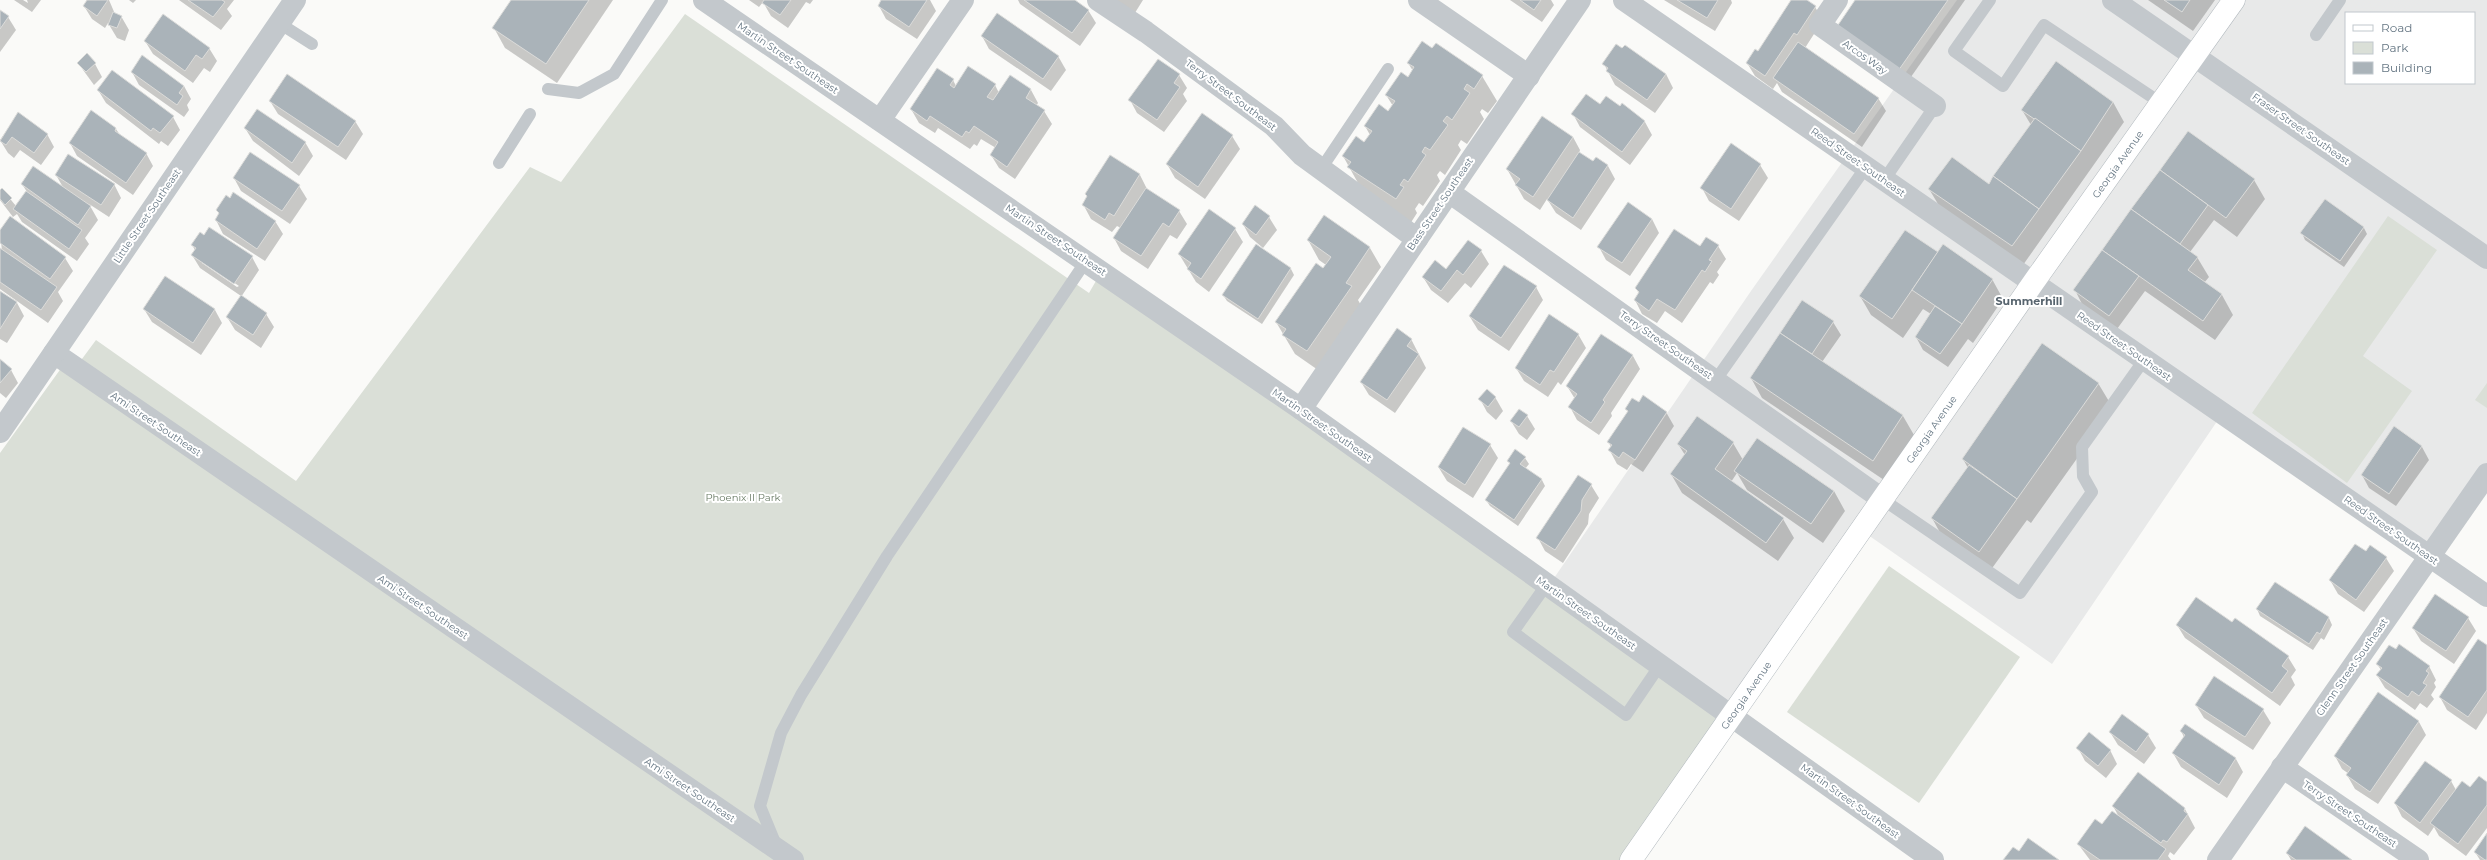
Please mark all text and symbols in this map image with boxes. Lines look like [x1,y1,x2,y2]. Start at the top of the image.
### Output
legend [2345,12,2475,84]
street label: Martin Street Southeast [735,19,841,97]
text: Road [2381,20,2412,35]
street label: Arcos Way [1840,37,1891,78]
text: Park [2381,40,2409,55]
street label: Terry Street Southeast [1183,56,1279,134]
text: Building [2381,60,2432,75]
street label: Fraser Street Southeast [2249,90,2353,168]
street label: Reed Street Southeast [1808,124,1908,200]
street label: Georgia Avenue [2089,128,2146,200]
street label: Bass Street Southeast [1404,155,1476,253]
street label: Little Street Southeast [110,166,184,266]
street label: Martin Street Southeast [1003,201,1109,279]
district label: Summerhill [1996,294,2062,308]
street label: Terry Street Southeast [1617,308,1715,382]
street label: Reed Street Southeast [2074,308,2174,384]
street label: Martin Street Southeast [1269,385,1375,465]
street label: Ami Street Southeast [108,389,204,459]
street label: Georgia Avenue [1903,393,1959,466]
park label: Phoenix II Park [705,491,781,504]
street label: Reed Street Southeast [2341,492,2441,568]
street label: Ami Street Southeast [375,572,471,642]
street label: Martin Street Southeast [1533,573,1639,653]
street label: Glenn Street Southeast [2313,616,2391,718]
street label: Georgia Avenue [1718,659,1774,732]
street label: Ami Street Southeast [642,755,738,825]
street label: Martin Street Southeast [1798,761,1902,841]
street label: Terry Street Southeast [2300,778,2400,850]

